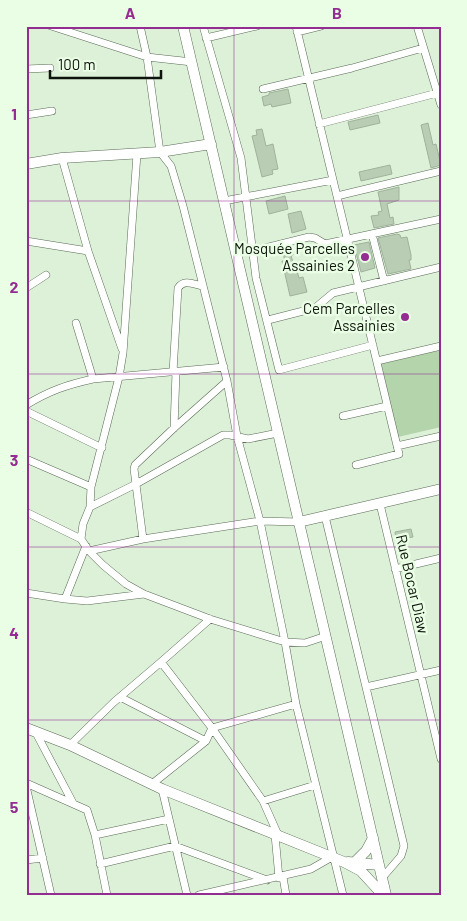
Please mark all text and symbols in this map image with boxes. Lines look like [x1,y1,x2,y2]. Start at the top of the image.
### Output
text: A [125,3,136,22]
text: B [332,3,342,22]
scale bar [50,48,161,80]
text: 100 m [58,55,96,73]
text: 1 [11,104,17,123]
place label: Mosquée Parcelles Assainies 2 [234,239,355,274]
marker: Mosquée Parcelles Assainies 2 [359,251,371,263]
text: 2 [10,277,19,296]
place label: Cem Parcelles Assainies [303,299,395,334]
marker: Cem Parcelles Assainies [399,311,411,323]
text: 3 [10,450,18,469]
street label: Rue Bocar Diaw [393,533,433,636]
text: 4 [9,623,19,642]
text: 5 [10,797,19,816]

